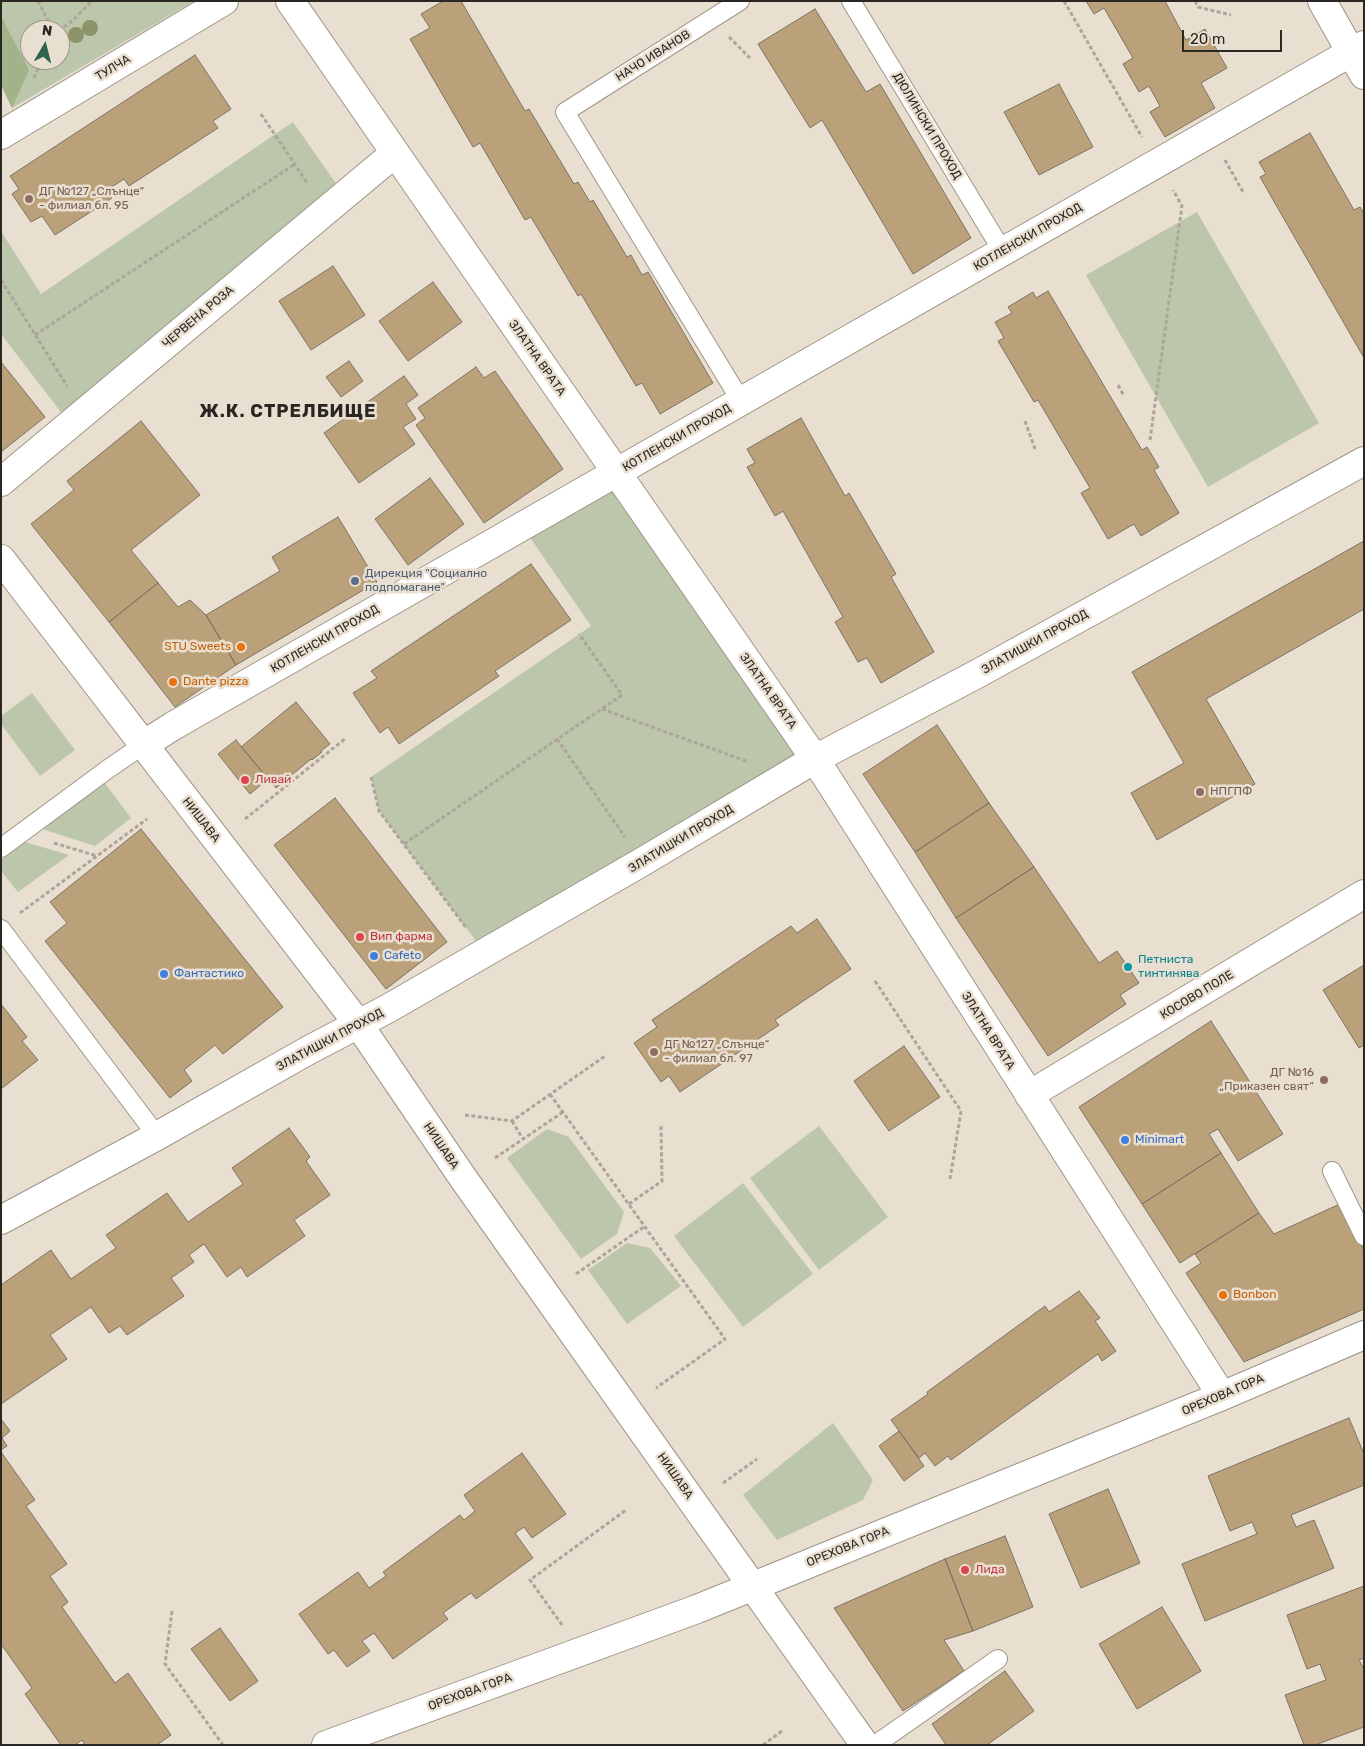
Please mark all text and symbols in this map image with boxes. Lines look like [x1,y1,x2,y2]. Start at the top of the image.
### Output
north arrow [20,20,70,70]
scale bar [1185,20,1285,52]
text: N [41,22,53,40]
street label: НАЧО ИВАНОВ [613,27,693,85]
text: 20 m [1190,30,1225,48]
street label: ТУЛЧА [93,52,133,84]
street label: ДЮЛИНСКИ ПРОХОД [889,70,965,182]
place label: ДГ №127 „Слънце“ - филиал бл. 95 [39,185,144,213]
marker: ДГ №127 „Слънце“ - филиал бл. 95 [23,193,35,205]
street label: КОТЛЕНСКИ ПРОХОД [971,200,1085,274]
street label: ЧЕРВЕНА РОЗА [159,283,237,351]
street label: ЗЛАТНА ВРАТА [506,317,568,399]
district label: Ж.К. СТРЕЛБИЩЕ [198,401,378,423]
street label: КОТЛЕНСКИ ПРОХОД [620,401,734,475]
place label: Дирекция "Социално подпомагане" [365,567,487,595]
marker: Дирекция "Социално подпомагане" [349,575,361,587]
street label: КОТЛЕНСКИ ПРОХОД [268,602,382,676]
street label: ЗЛАТИШКИ ПРОХОД [979,607,1091,677]
place label: STU Sweets [164,640,231,654]
marker: STU Sweets [235,641,247,653]
street label: ЗЛАТНА ВРАТА [737,650,799,732]
place label: Dante pizza [183,675,248,689]
marker: Dante pizza [167,676,179,688]
place label: Ливай [255,773,291,787]
marker: Ливай [239,774,251,786]
place label: НПГПФ [1210,785,1252,799]
marker: НПГПФ [1194,786,1206,798]
street label: НИШАВА [179,795,223,845]
street label: ЗЛАТИШКИ ПРОХОД [626,802,736,876]
place label: Вип фарма [370,930,433,944]
marker: Вип фарма [354,931,366,943]
place label: Cafeto [384,949,421,963]
marker: Cafeto [368,950,380,962]
place label: Петниста тинтинява [1138,953,1199,981]
marker: Петниста тинтинява [1122,961,1134,973]
place label: Фантастико [174,967,244,981]
street label: КОСОВО ПОЛЕ [1158,967,1236,1023]
marker: Фантастико [158,968,170,980]
street label: ЗЛАТНА ВРАТА [958,989,1018,1073]
street label: ЗЛАТИШКИ ПРОХОД [274,1006,386,1074]
place label: ДГ №127 „Слънце“ - филиал бл. 97 [664,1038,769,1066]
marker: ДГ №127 „Слънце“ - филиал бл. 97 [648,1046,660,1058]
place label: ДГ №16 „Приказен свят“ [1219,1066,1314,1094]
marker: ДГ №16 „Приказен свят“ [1318,1074,1330,1086]
street label: НИШАВА [420,1120,462,1172]
place label: Minimart [1135,1133,1184,1147]
marker: Minimart [1119,1134,1131,1146]
place label: Bonbon [1233,1288,1276,1302]
marker: Bonbon [1217,1289,1229,1301]
street label: ОРЕХОВА ГОРА [1180,1371,1266,1419]
street label: НИШАВА [654,1450,696,1502]
street label: ОРЕХОВА ГОРА [805,1524,891,1570]
place label: Лида [975,1563,1005,1577]
marker: Лида [959,1564,971,1576]
street label: ОРЕХОВА ГОРА [426,1670,514,1714]

